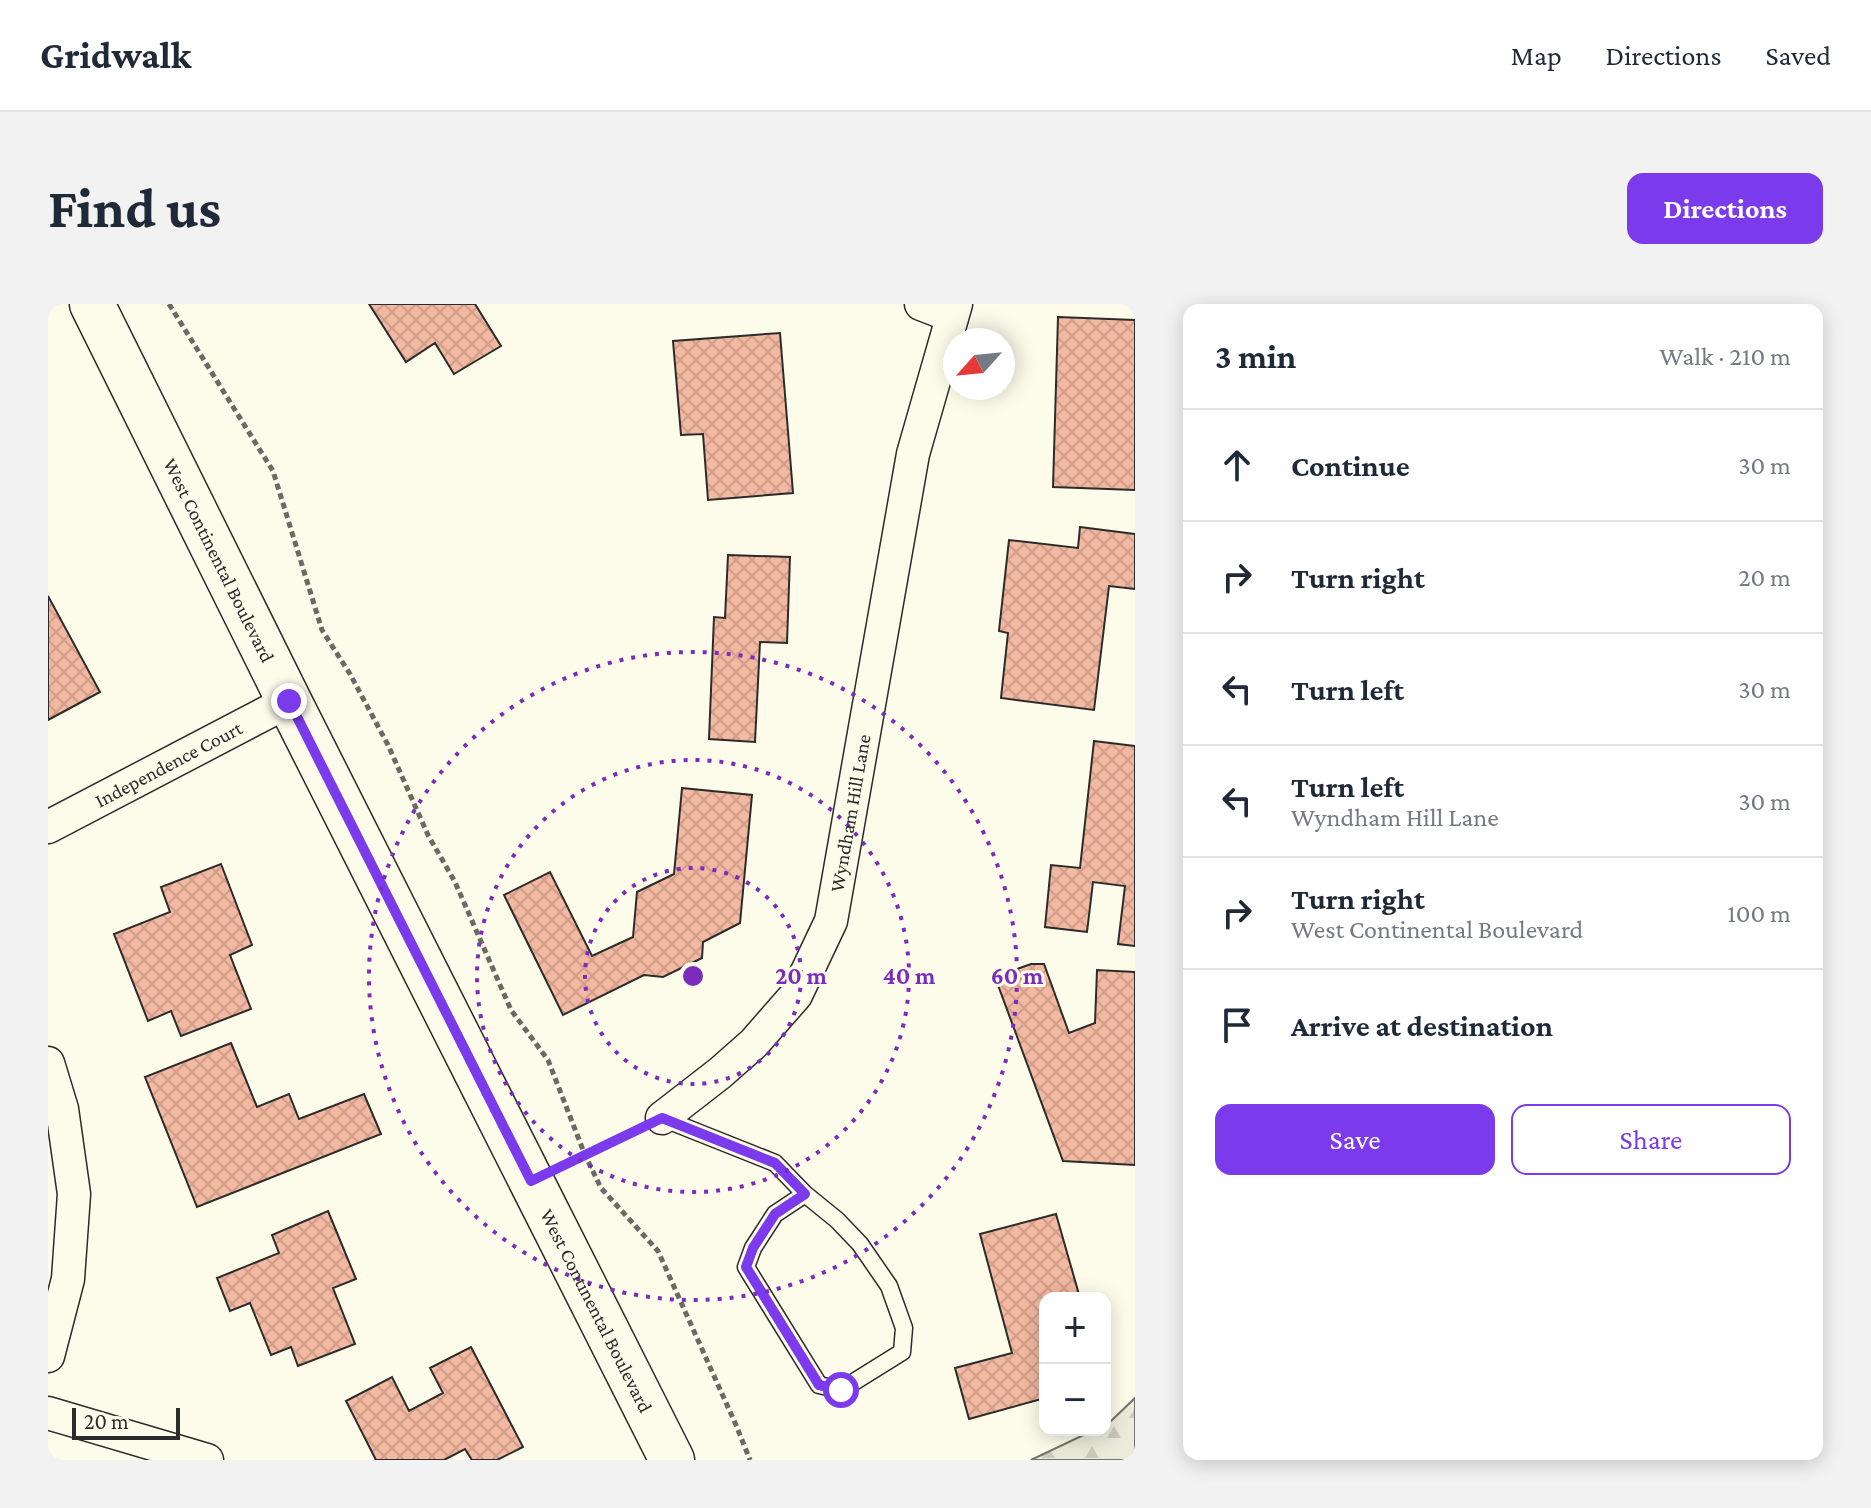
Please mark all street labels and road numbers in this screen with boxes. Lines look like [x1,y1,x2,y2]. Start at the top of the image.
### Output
street label: West Continental Boulevard [159,455,279,666]
street label: Independence Court [91,716,246,811]
street label: Wyndham Hill Lane [825,732,875,894]
street label: West Continental Boulevard [536,1205,657,1416]

